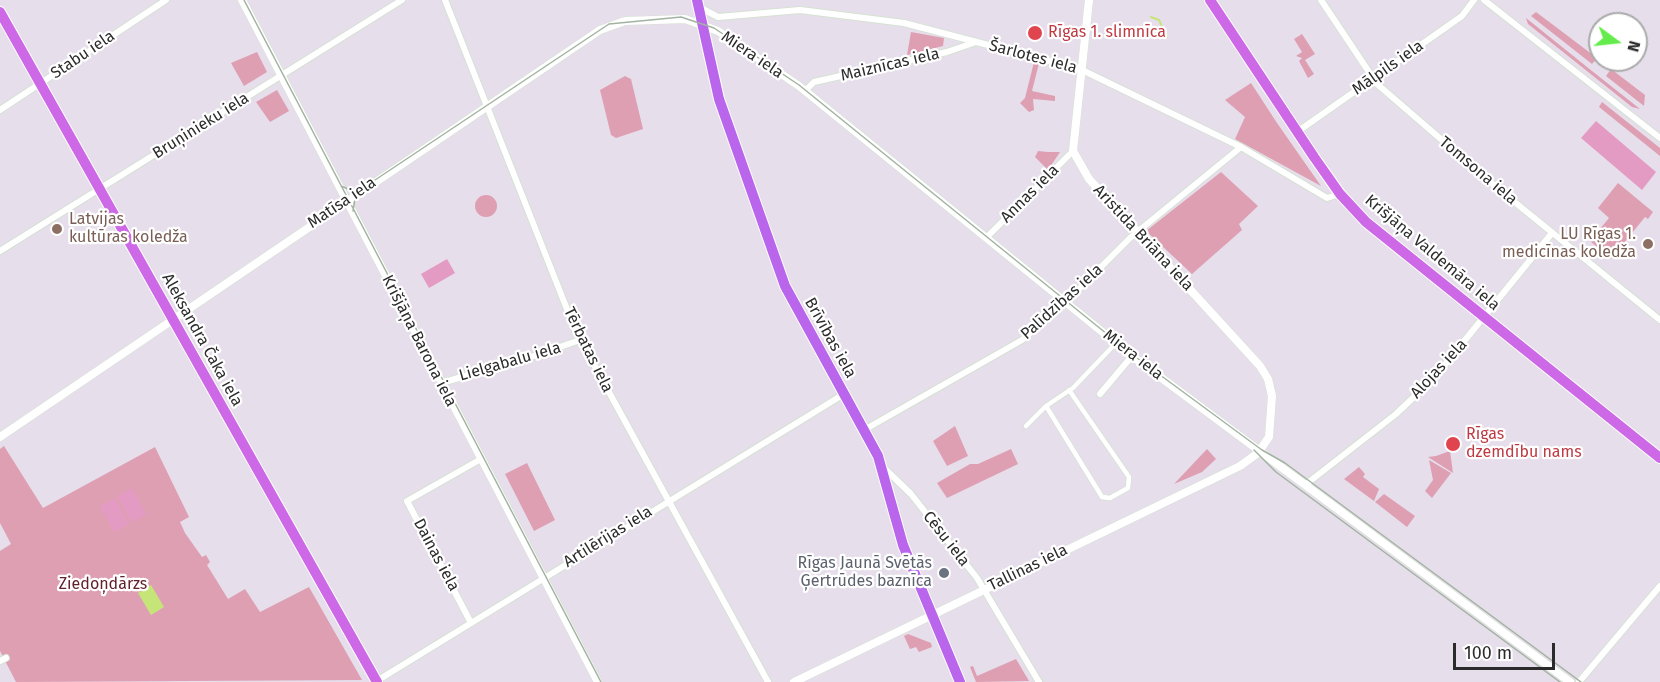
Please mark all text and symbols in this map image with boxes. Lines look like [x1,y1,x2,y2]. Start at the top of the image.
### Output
north arrow [1588,12,1648,72]
place label: Rīgas 1. slimnīca [1048,23,1166,43]
marker: Rīgas 1. slimnīca [1026,24,1044,42]
street label: Stabu iela [48,27,118,83]
street label: Miera iela [717,27,787,83]
street label: Šarlotes iela [987,36,1079,78]
street label: Mālpils iela [1349,36,1427,100]
text: N [1623,39,1644,54]
street label: Maiznīcas iela [839,44,941,86]
street label: Bruņinieku iela [149,89,253,163]
street label: Tomsona iela [1435,133,1521,209]
street label: Annas iela [997,161,1063,227]
street label: Matīsa iela [304,173,380,233]
street label: Aristida Briāna iela [1089,181,1197,295]
street label: Krišjāņa Valdemāra iela [1361,191,1503,315]
place label: Latvijas kultūras koledža [69,210,188,248]
marker: Latvijas kultūras koledža [50,222,64,236]
place label: LU Rīgas 1. medicīnas koledža [1502,225,1636,263]
marker: LU Rīgas 1. medicīnas koledža [1641,237,1655,251]
street label: Palīdzības iela [1017,260,1107,344]
street label: Aleksandra Čaka iela [157,270,247,410]
street label: Krišjāņa Barona iela [377,272,461,410]
street label: Brīvības iela [800,294,860,382]
street label: Tērbatas iela [559,304,617,396]
street label: Miera iela [1099,326,1167,384]
street label: Alojas iela [1407,335,1471,403]
street label: Lielgabalu iela [457,338,563,386]
place label: Rīgas dzemdību nams [1466,425,1582,463]
marker: Rīgas dzemdību nams [1444,435,1462,453]
street label: Artilērijas iela [560,502,656,572]
street label: Cēsu iela [918,508,974,570]
street label: Dainas iela [409,515,463,595]
street label: Tallinas iela [985,541,1071,595]
place label: Rīgas Jaunā Svētās Ģertrūdes baznīca [798,554,932,592]
marker: Rīgas Jaunā Svētās Ģertrūdes baznīca [937,566,951,580]
park label: Ziedoņdārzs [59,575,147,595]
scale bar [1456,631,1558,669]
text: 100 m [1464,642,1512,664]

